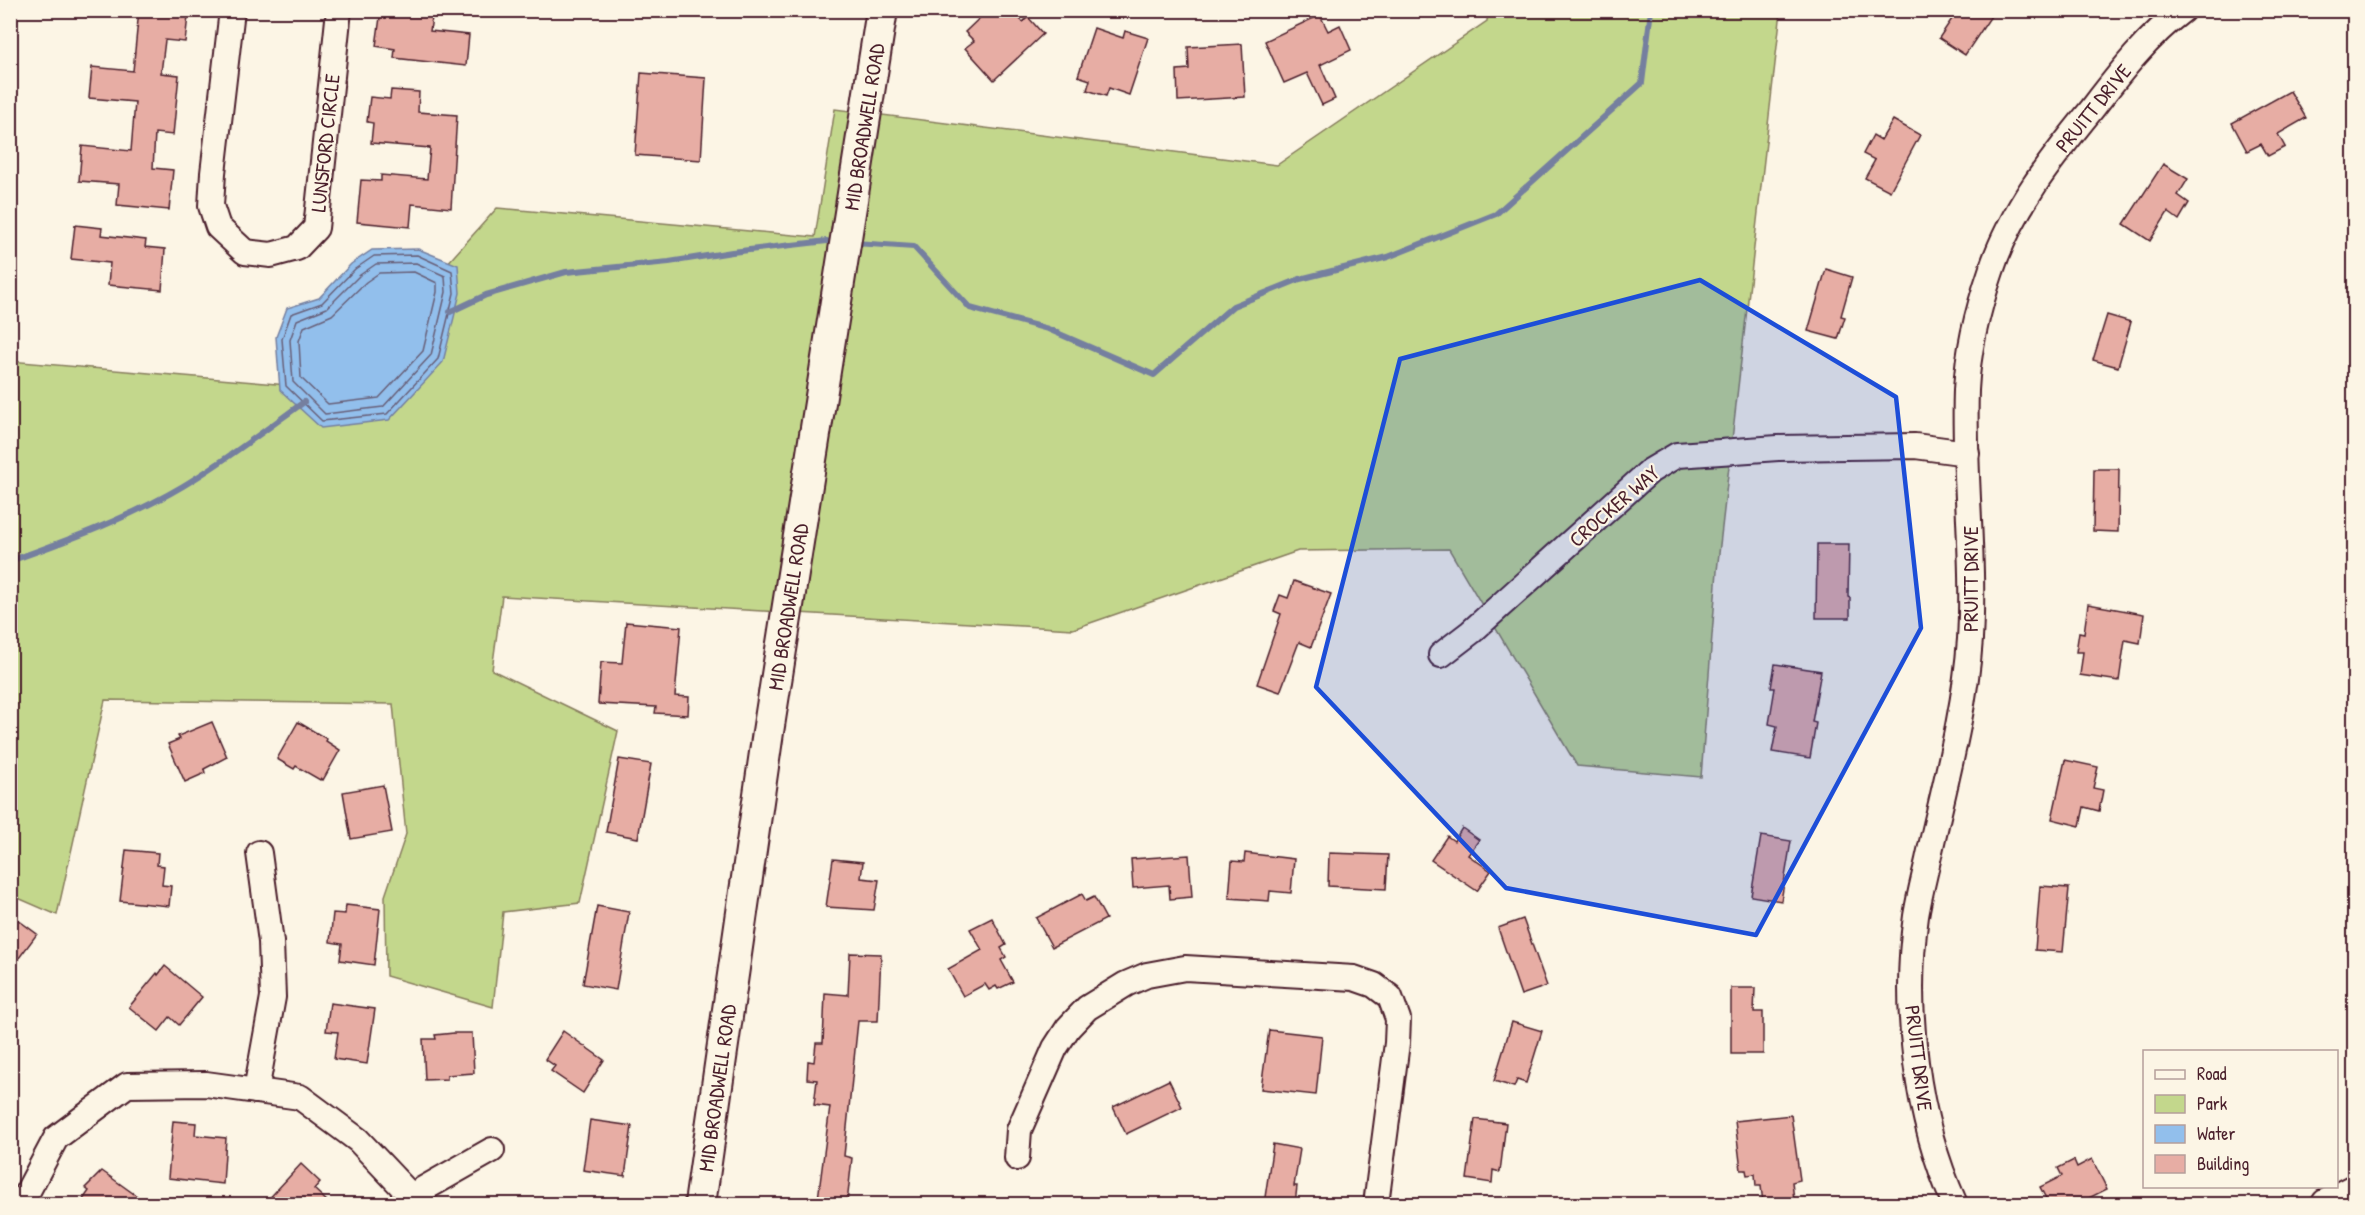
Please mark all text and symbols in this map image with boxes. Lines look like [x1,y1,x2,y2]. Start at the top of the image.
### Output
street label: MID BROADWELL ROAD [837,42,891,212]
street label: PRUITT DRIVE [2048,58,2138,158]
street label: LUNSFORD CIRCLE [303,73,347,213]
street label: CROCKER WAY [1562,458,1666,553]
street label: MID BROADWELL ROAD [761,522,815,692]
street label: PRUITT DRIVE [1956,526,1985,632]
street label: MID BROADWELL ROAD [691,1003,743,1173]
street label: PRUITT DRIVE [1898,1004,1940,1112]
legend [2143,1050,2338,1188]
text: Road [2197,1061,2227,1086]
text: Park [2197,1091,2228,1116]
text: Water [2197,1121,2235,1146]
text: Building [2197,1151,2249,1176]

